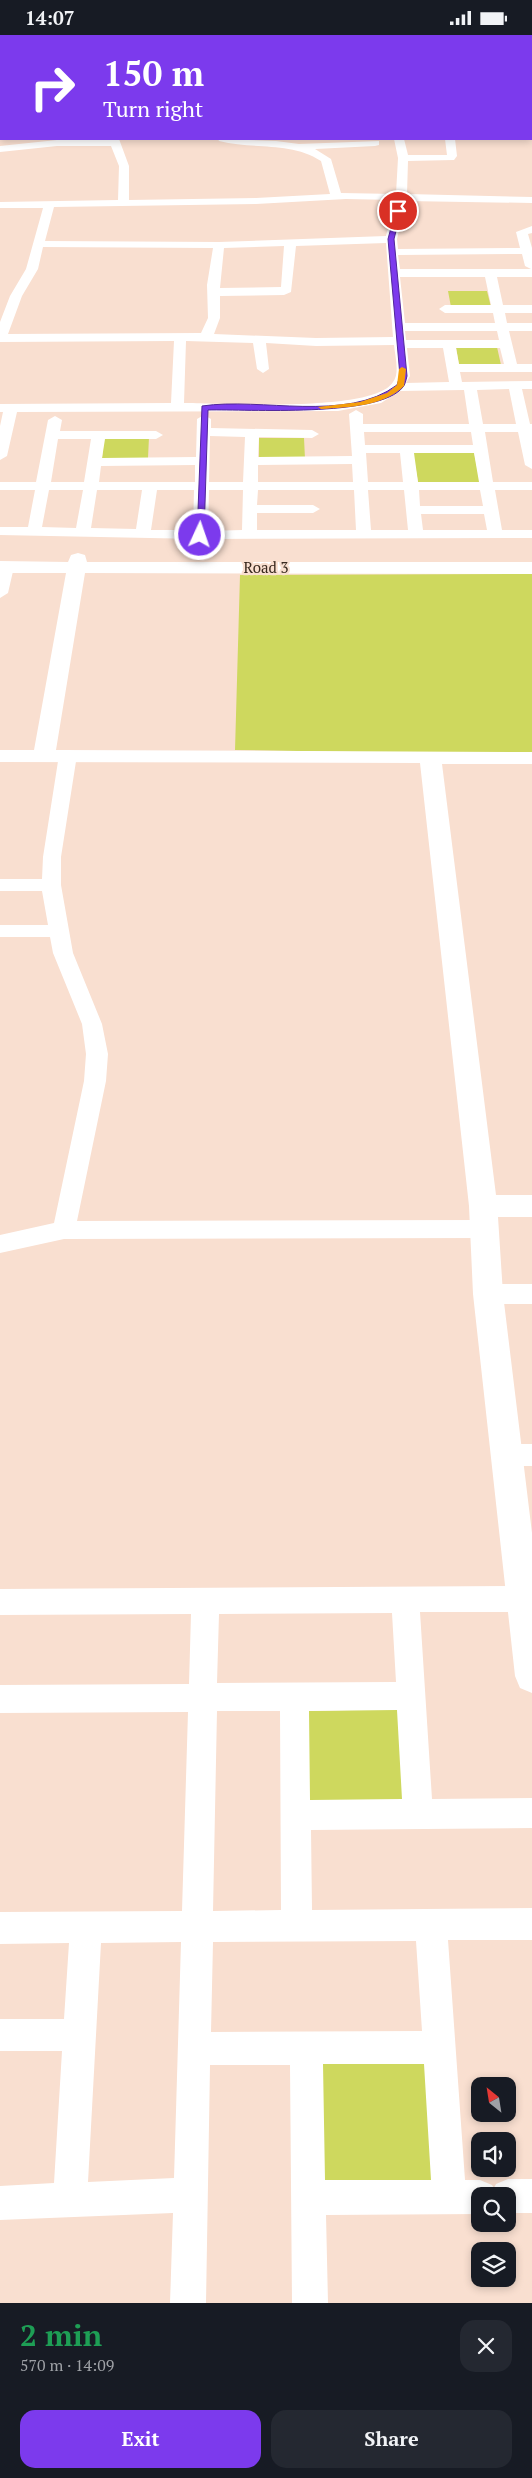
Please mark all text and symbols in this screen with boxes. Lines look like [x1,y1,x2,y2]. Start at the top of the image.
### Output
text: 14:07 [25,5,74,30]
text: 150 m [103,50,204,96]
icon: right [20,55,85,120]
text: Turn right [103,94,203,123]
pin [377,190,419,232]
icon: arrive [384,197,412,225]
position arrow [173,508,225,560]
street label: Road 3 [243,557,289,577]
north arrow [471,2077,516,2123]
map controls [471,2077,516,2287]
button: sound [471,2132,516,2177]
button: search [471,2187,516,2232]
button: layers [471,2242,516,2287]
text: 2 min [20,2315,102,2355]
button: close [460,2320,512,2372]
text: 570 m · 14:09 [20,2354,114,2376]
button: Exit [20,2410,261,2468]
button: Share [271,2410,512,2468]

